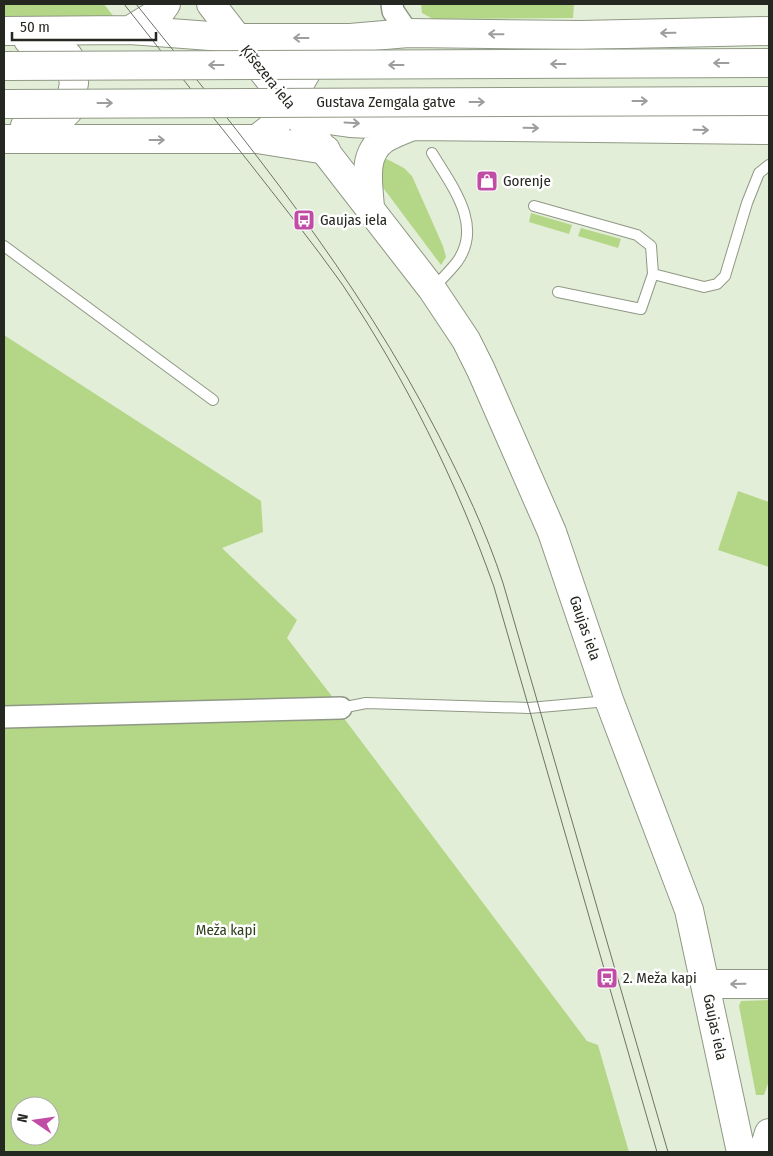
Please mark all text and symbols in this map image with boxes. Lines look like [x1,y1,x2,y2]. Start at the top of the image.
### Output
scale bar [12,10,156,42]
text: 50 m [20,18,50,36]
one-way arrow [660,28,676,38]
one-way arrow [488,29,504,39]
one-way arrow [293,33,310,43]
street label: Ķīšezera iela [236,42,299,113]
one-way arrow [713,58,729,68]
one-way arrow [550,59,566,69]
one-way arrow [208,60,224,70]
one-way arrow [388,60,404,70]
street label: Gustava Zemgala gatve [316,93,456,111]
one-way arrow [632,96,648,106]
one-way arrow [469,97,485,107]
one-way arrow [96,98,113,108]
one-way arrow [344,118,360,127]
one-way arrow [523,123,539,133]
one-way arrow [693,125,709,134]
one-way arrow [149,135,165,145]
shop icon: Gorenje [475,169,499,193]
place label: Gorenje [503,172,551,190]
bus stop icon: Gaujas iela [292,208,316,232]
place label: Gaujas iela [320,211,387,229]
street label: Gaujas iela [566,593,604,663]
park label: Meža kapi [196,921,256,939]
bus stop icon: 2. Meža kapi [595,966,619,990]
place label: 2. Meža kapi [623,969,697,987]
one-way arrow [730,979,746,989]
street label: Gaujas iela [699,992,731,1062]
north arrow [10,1096,60,1146]
text: N [14,1112,32,1124]

